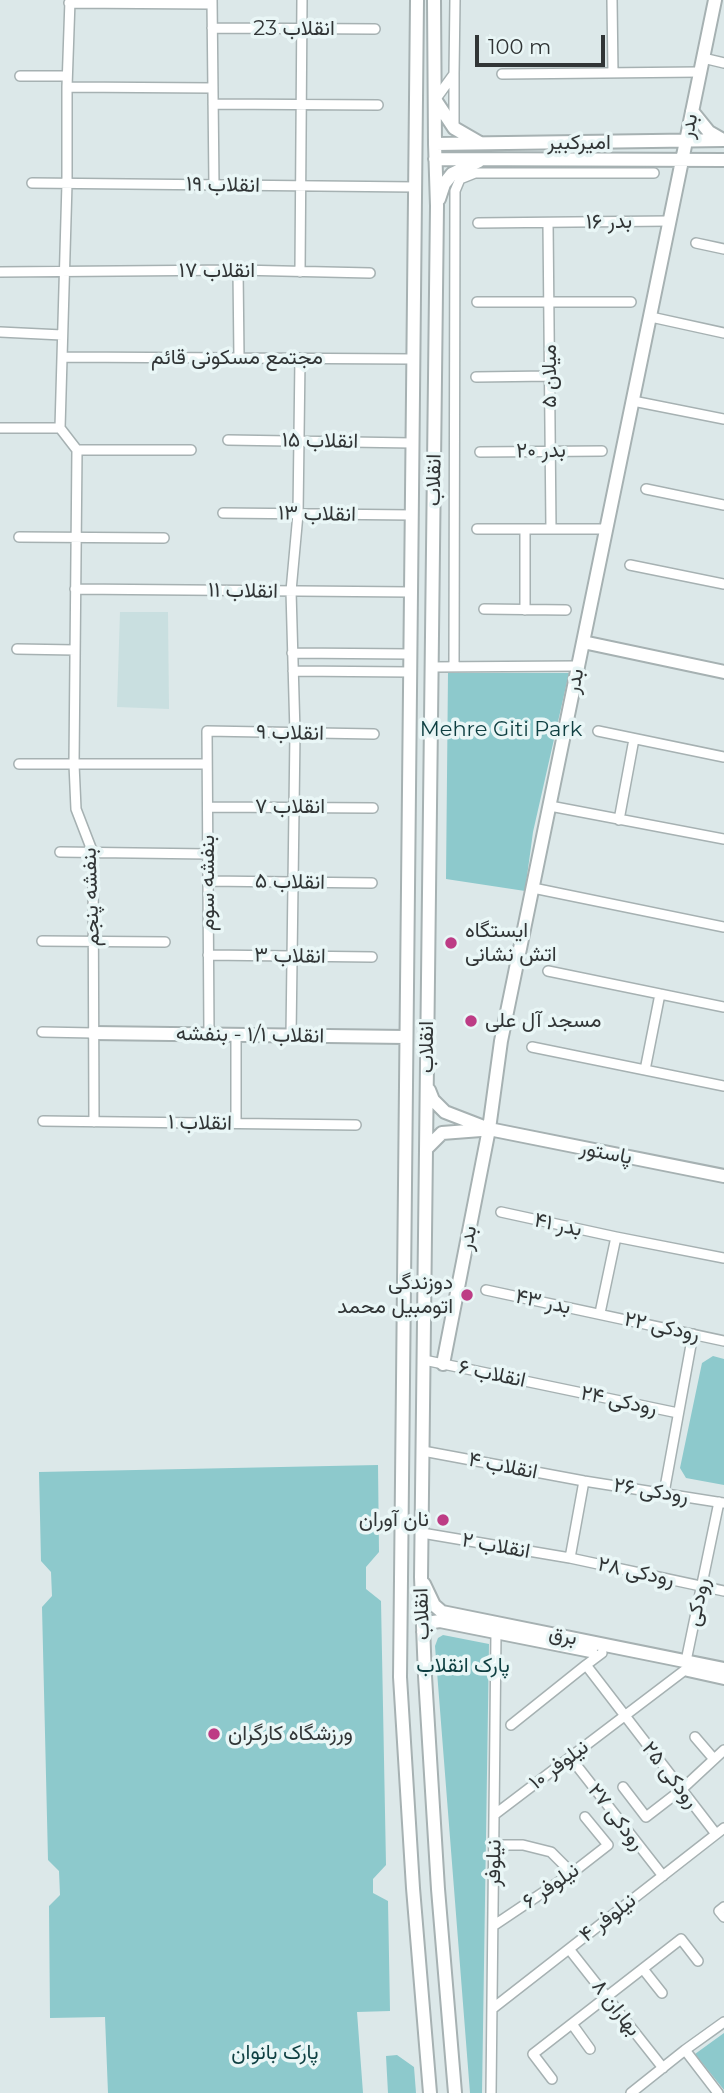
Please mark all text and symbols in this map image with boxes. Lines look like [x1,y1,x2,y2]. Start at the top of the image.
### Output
street label: انقلاب 23 [253,16,335,42]
scale bar [479,21,608,65]
text: 100 m [488,34,551,59]
street label: بدر [674,112,704,140]
street label: امیرکبیر [547,130,611,156]
street label: انقلاب ۱۹ [186,172,260,198]
street label: بدر ۱۶ [586,209,632,235]
street label: انقلاب ۱۷ [179,258,255,284]
street label: میلان ۵ [537,344,563,408]
street label: مجتمع مسکونی قائم [151,345,323,371]
street label: انقلاب ۱۵ [282,428,358,454]
street label: بدر ۲۰ [516,438,566,464]
street label: انقلاب [421,454,447,506]
street label: انقلاب ۱۳ [278,501,356,527]
street label: انقلاب ۱۱ [208,578,278,604]
street label: بدر [560,666,590,696]
park label: Mehre Giti Park [420,717,582,743]
street label: انقلاب ۹ [256,720,324,746]
street label: انقلاب ۷ [255,794,325,820]
street label: بنفشه سوم [195,835,221,931]
street label: بنفشه پنجم [77,847,105,947]
street label: انقلاب ۵ [255,869,325,895]
place label: ایستگاه اتش نشانی [465,918,557,968]
marker: ایستگاه اتش نشانی [443,935,459,951]
street label: انقلاب ۳ [254,943,326,969]
place label: مسجد آل علی [485,1008,601,1034]
marker: مسجد آل علی [463,1013,479,1029]
street label: انقلاب ۱/۱ - بنفشه [176,1021,324,1049]
street label: انقلاب [414,1021,440,1073]
street label: انقلاب ۱ [168,1110,232,1136]
street label: پاستور [578,1136,634,1170]
street label: بدر ۴۱ [532,1208,584,1242]
street label: بدر [453,1224,483,1252]
place label: دوزندگی اتومبیل محمد [337,1270,453,1320]
street label: بدر ۴۳ [513,1284,573,1320]
marker: دوزندگی اتومبیل محمد [459,1287,475,1303]
street label: رودکی ۲۲ [622,1307,702,1347]
street label: انقلاب ۶ [456,1355,528,1393]
street label: رودکی ۲۴ [578,1381,660,1421]
street label: انقلاب ۴ [466,1447,540,1485]
street label: رودکی ۲۶ [612,1473,690,1509]
place label: نان آوران [359,1507,429,1533]
marker: نان آوران [435,1512,451,1528]
street label: انقلاب ۲ [460,1528,532,1564]
street label: رودکی ۲۸ [595,1552,677,1592]
street label: رودکی [681,1575,715,1629]
street label: انقلاب [408,1587,436,1641]
street label: برق [547,1621,579,1651]
park label: پارک انقلاب [416,1653,510,1679]
place label: ورزشگاه کارگران [228,1721,353,1747]
marker: ورزشگاه کارگران [206,1726,222,1742]
street label: نیلوفر ۱۰ [524,1735,594,1795]
street label: رودکی ۲۵ [636,1737,704,1813]
street label: رودکی ۲۷ [582,1779,650,1855]
street label: نیلوفر [481,1839,507,1887]
street label: نیلوفر ۶ [518,1858,584,1914]
street label: نیلوفر ۴ [575,1888,641,1948]
street label: بهاران ۸ [586,1975,646,2041]
park label: پارک بانوان [231,2040,319,2066]

